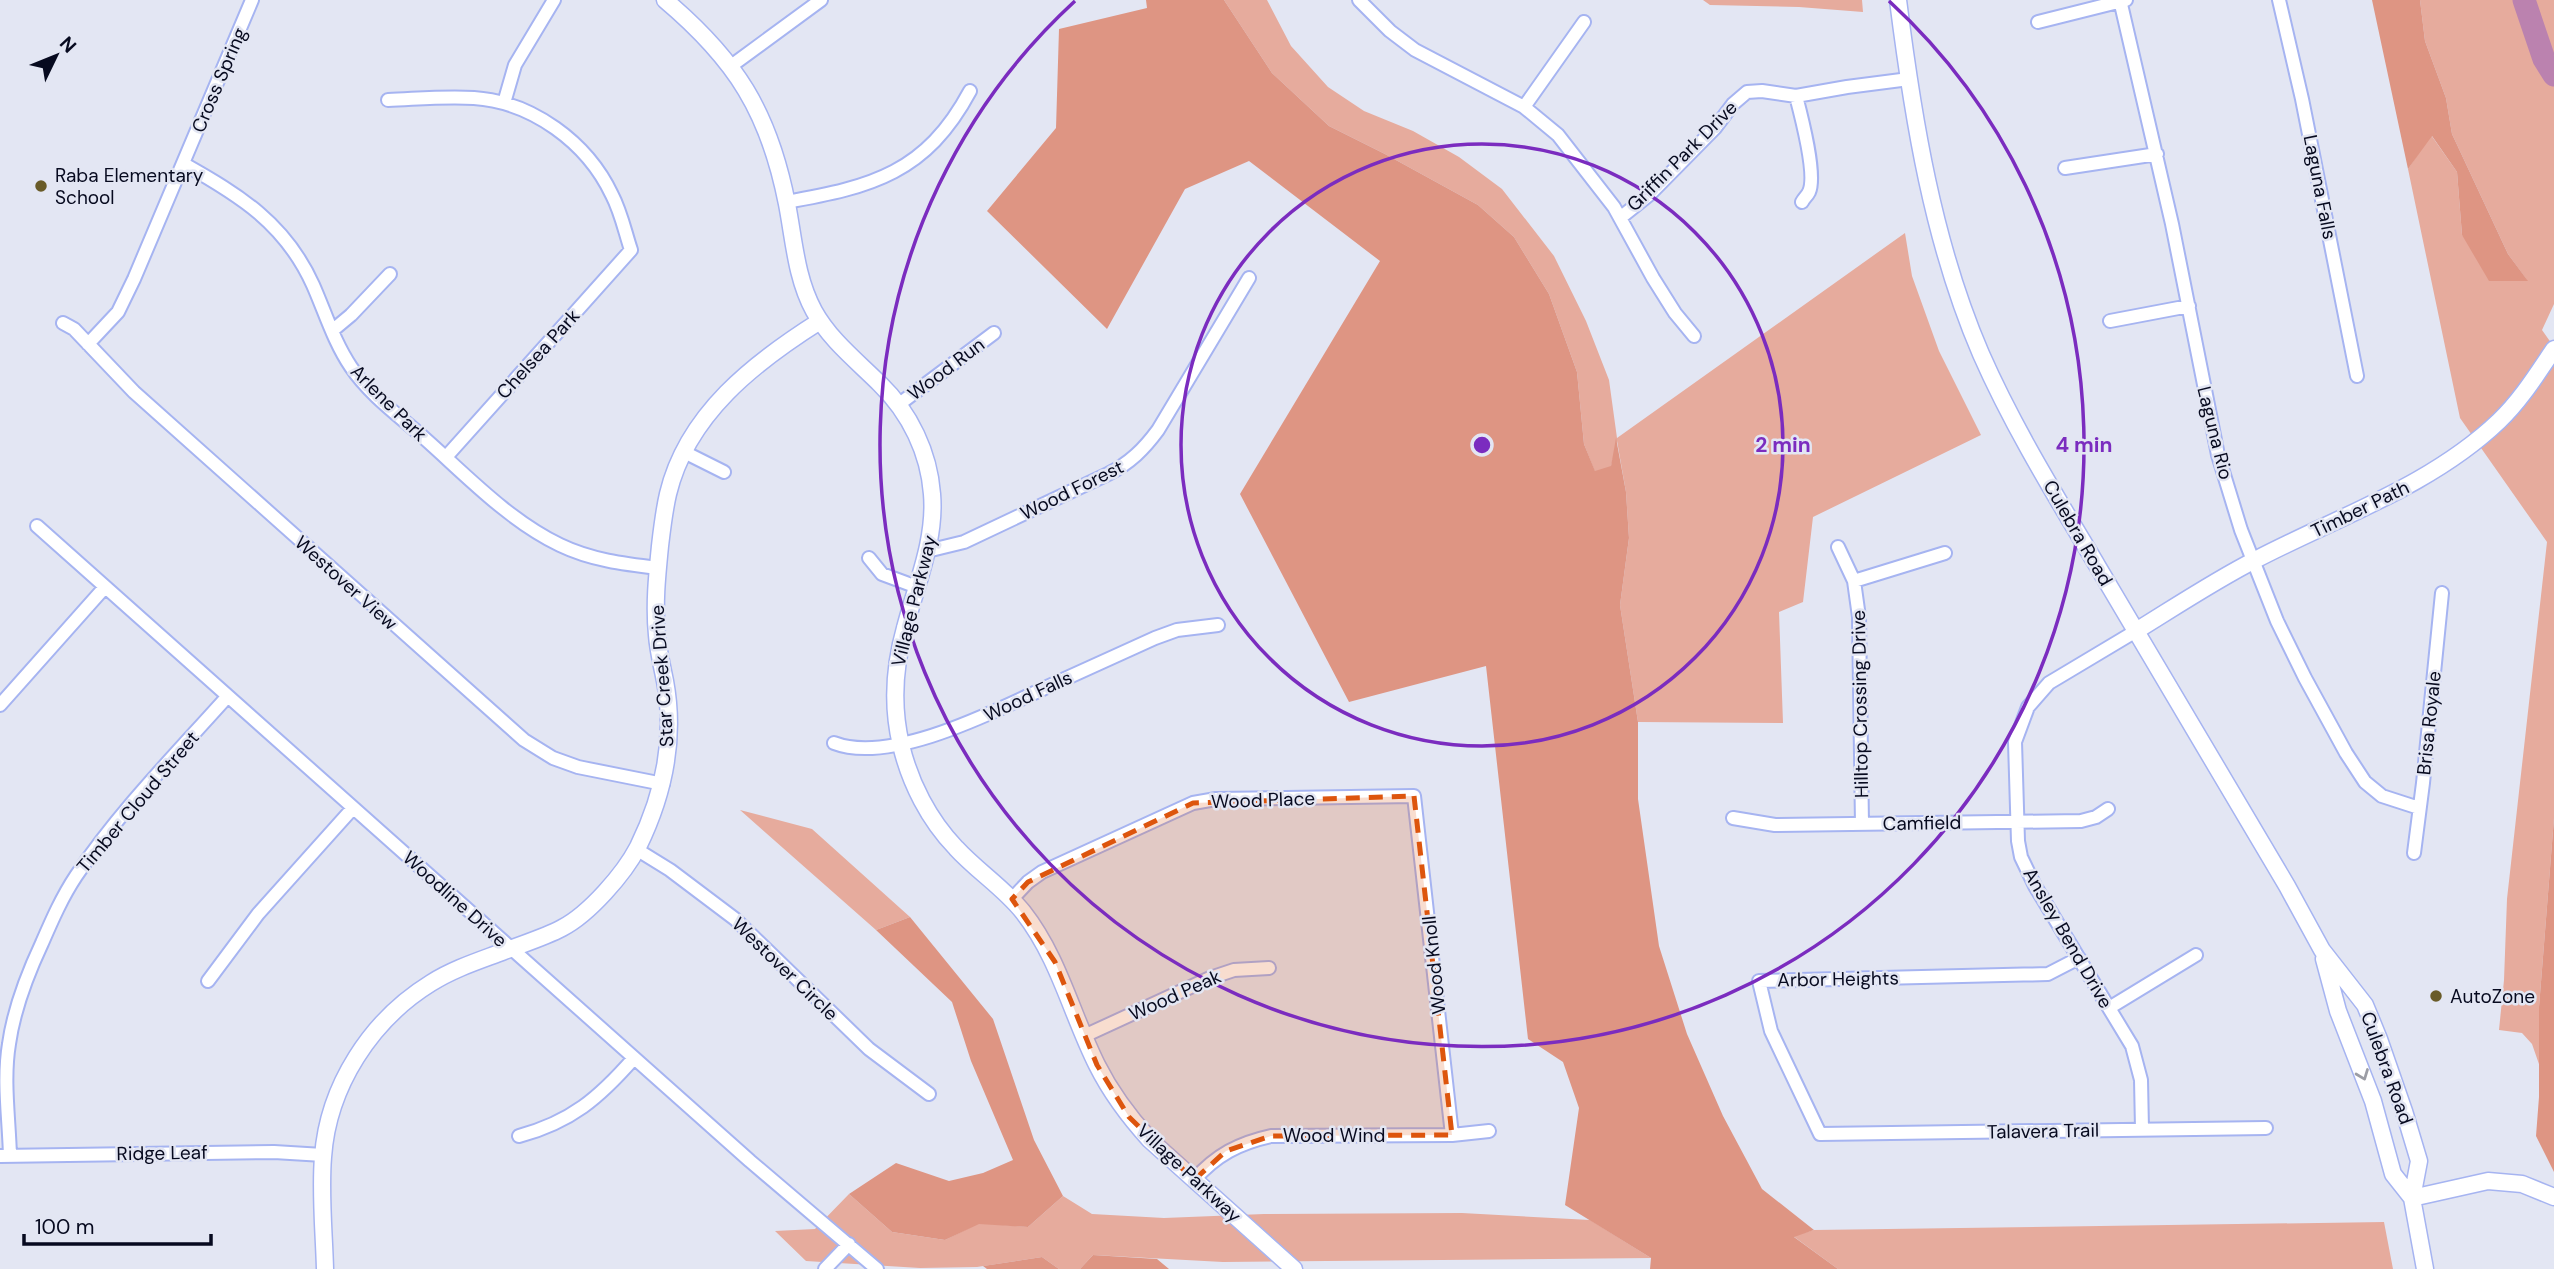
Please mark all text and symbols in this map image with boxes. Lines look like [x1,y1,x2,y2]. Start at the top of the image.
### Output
north arrow [21,21,91,91]
street label: Cross Spring [186,23,252,136]
text: N [54,31,82,58]
street label: Griffin Park Drive [1621,95,1743,217]
street label: Laguna Falls [2298,133,2342,241]
place label: Raba Elementary School [55,163,204,210]
marker: Raba Elementary School [33,178,49,194]
street label: Chelsea Park [491,303,585,404]
street label: Wood Run [903,332,989,406]
street label: Arlene Park [345,359,433,447]
street label: Laguna Rio [2191,384,2239,482]
text: 2 min [1755,431,1811,459]
text: 4 min [2055,431,2113,459]
centre of rings [1470,433,1494,457]
street label: Wood Forest [1016,454,1128,526]
street label: Timber Path [2307,475,2413,543]
street label: Culebra Road [2038,476,2118,590]
street label: Westover View [289,530,403,636]
street label: Village Parkway [886,532,942,669]
street label: Star Creek Drive [645,604,679,748]
street label: Hilltop Crossing Drive [1846,610,1874,798]
street label: Wood Falls [980,665,1076,727]
street label: Brisa Royale [2411,670,2447,776]
street label: Timber Cloud Street [71,726,205,878]
street label: Wood Place [1211,786,1315,814]
street label: Camfield [1883,810,1961,836]
street label: Woodline Drive [397,845,513,953]
street label: Ansley Bend Drive [2018,863,2118,1013]
street label: Westover Circle [727,912,843,1026]
street label: Wood Knoll [1416,915,1452,1015]
street label: Wood Peak [1125,963,1225,1026]
street label: Arbor Heights [1777,965,1899,993]
place label: AutoZone [2450,984,2535,1009]
marker: AutoZone [2428,988,2444,1004]
street label: Culebra Road [2355,1008,2419,1128]
one-way arrow [2354,1068,2368,1080]
street label: Village Parkway [1131,1118,1247,1228]
street label: Talavera Trail [1987,1118,2099,1144]
street label: Wood Wind [1283,1123,1385,1148]
street label: Ridge Leaf [116,1140,208,1166]
scale bar [24,1202,212,1246]
text: 100 m [35,1213,95,1241]

